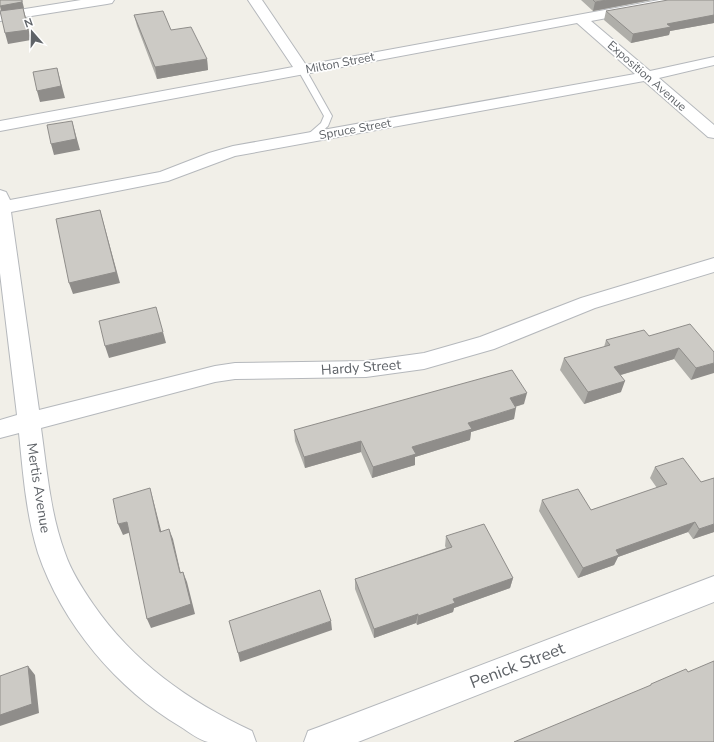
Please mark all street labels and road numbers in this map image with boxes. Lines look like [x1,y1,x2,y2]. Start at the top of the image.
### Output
street label: Exposition Avenue [604,37,690,115]
street label: Milton Street [304,48,377,78]
street label: Spruce Street [318,115,393,143]
street label: Hardy Street [320,355,402,380]
street label: Mertis Avenue [22,442,55,534]
street label: Penick Street [466,636,569,694]

